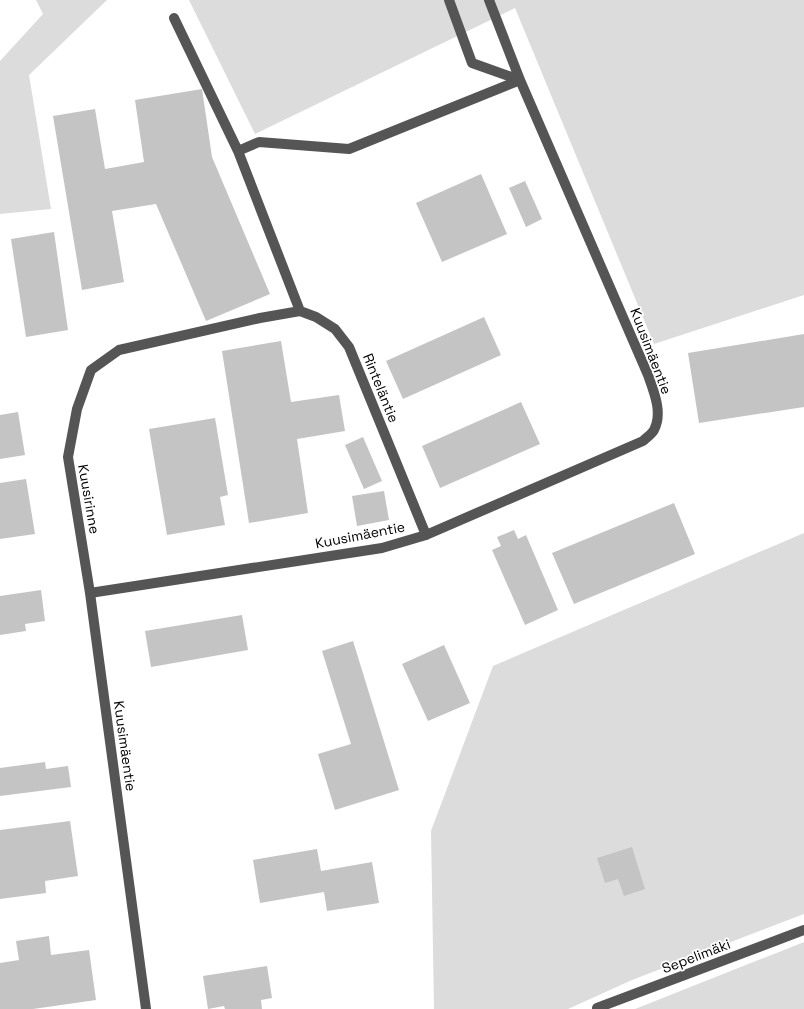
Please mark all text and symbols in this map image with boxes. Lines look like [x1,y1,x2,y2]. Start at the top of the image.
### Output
street label: Kuusimäentie [626,305,676,397]
street label: Rinteläntie [359,351,403,425]
street label: Kuusirinne [74,463,104,535]
street label: Kuusimäentie [314,517,406,553]
street label: Kuusimäentie [110,700,140,792]
street label: Sepelimäki [659,935,733,977]

